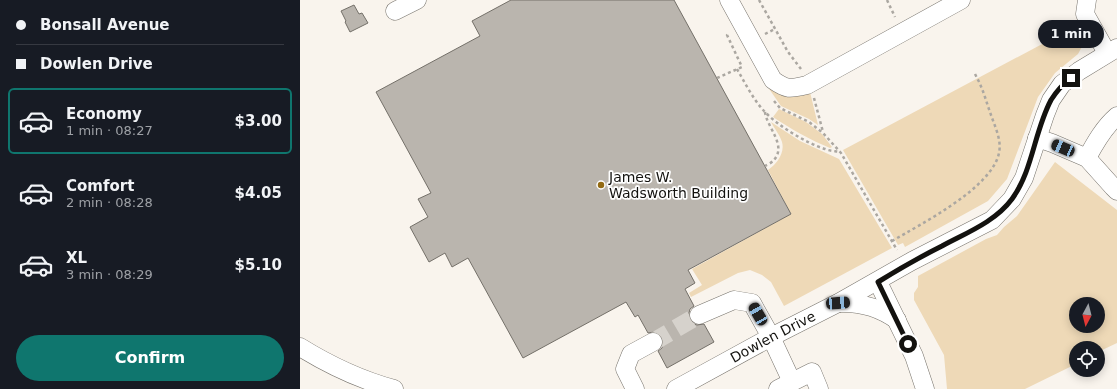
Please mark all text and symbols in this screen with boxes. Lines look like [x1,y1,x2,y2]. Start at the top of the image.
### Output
text: Bonsall Avenue [40,16,170,34]
callout: 1 min [1038,20,1104,48]
text: 1 min [1051,26,1091,41]
text: Dowlen Drive [40,55,153,73]
route end [1062,69,1080,87]
icon: car [18,103,54,139]
text: Economy [66,105,142,123]
text: $3.00 [235,112,282,130]
text: 1 min · 08:27 [66,123,153,138]
car [1050,138,1076,158]
place label: James W. Wadsworth Building [608,169,748,201]
icon: car [18,175,54,211]
text: Comfort [66,177,134,195]
marker: James W. Wadsworth Building [596,180,606,190]
text: $4.05 [235,184,282,202]
text: 2 min · 08:28 [66,195,153,210]
icon: car [18,247,54,283]
text: XL [66,249,87,267]
text: $5.10 [235,256,282,274]
text: 3 min · 08:29 [66,267,153,282]
car [826,296,850,310]
north arrow [1069,297,1105,333]
map controls [1069,297,1105,377]
car [747,301,769,327]
street label: Dowlen Drive [727,308,818,366]
button: Confirm [16,335,284,381]
route start [899,335,917,353]
button: locate [1069,341,1105,377]

